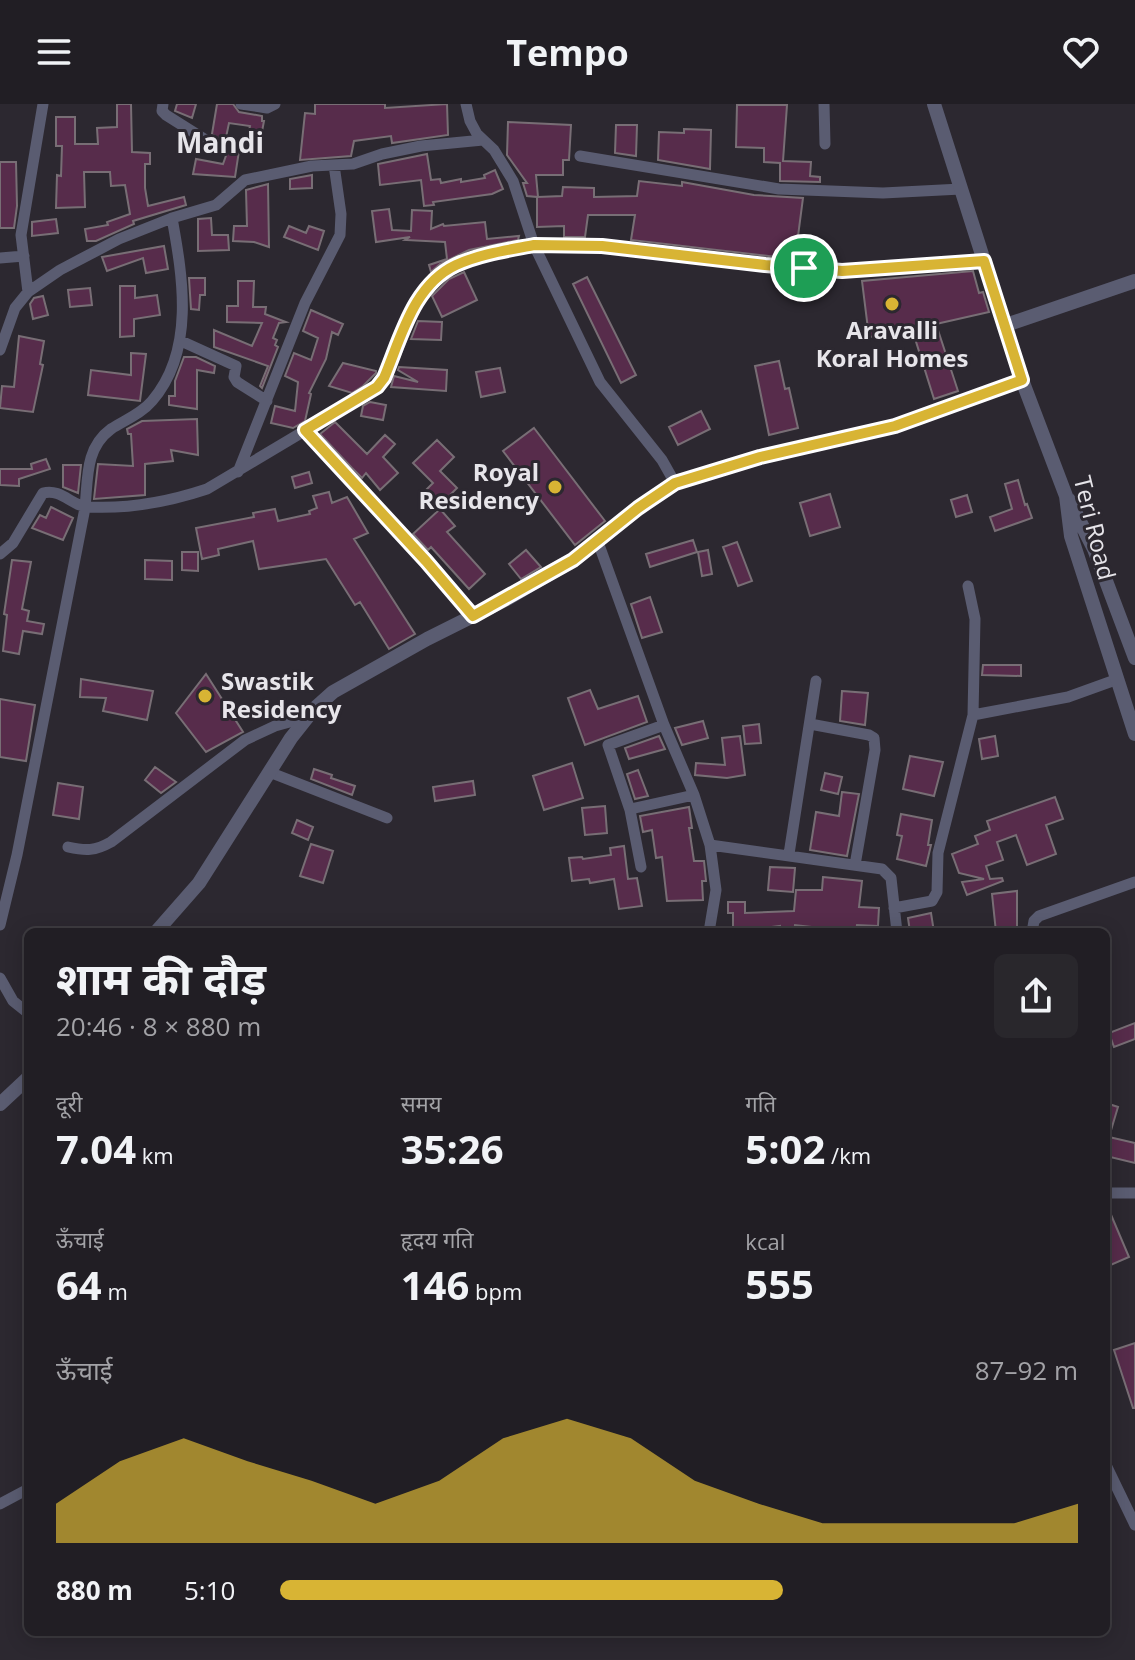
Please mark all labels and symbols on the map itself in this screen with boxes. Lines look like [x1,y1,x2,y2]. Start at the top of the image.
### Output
district label: Mandi [176,123,264,161]
pin [770,234,838,302]
marker: Aravalli Koral Homes [883,295,901,313]
place label: Aravalli Koral Homes [816,313,968,374]
place label: Royal Residency [419,455,539,516]
street label: Teri Road [1067,472,1124,583]
marker: Royal Residency [546,478,564,496]
place label: Swastik Residency [221,664,342,725]
marker: Swastik Residency [196,687,214,705]

